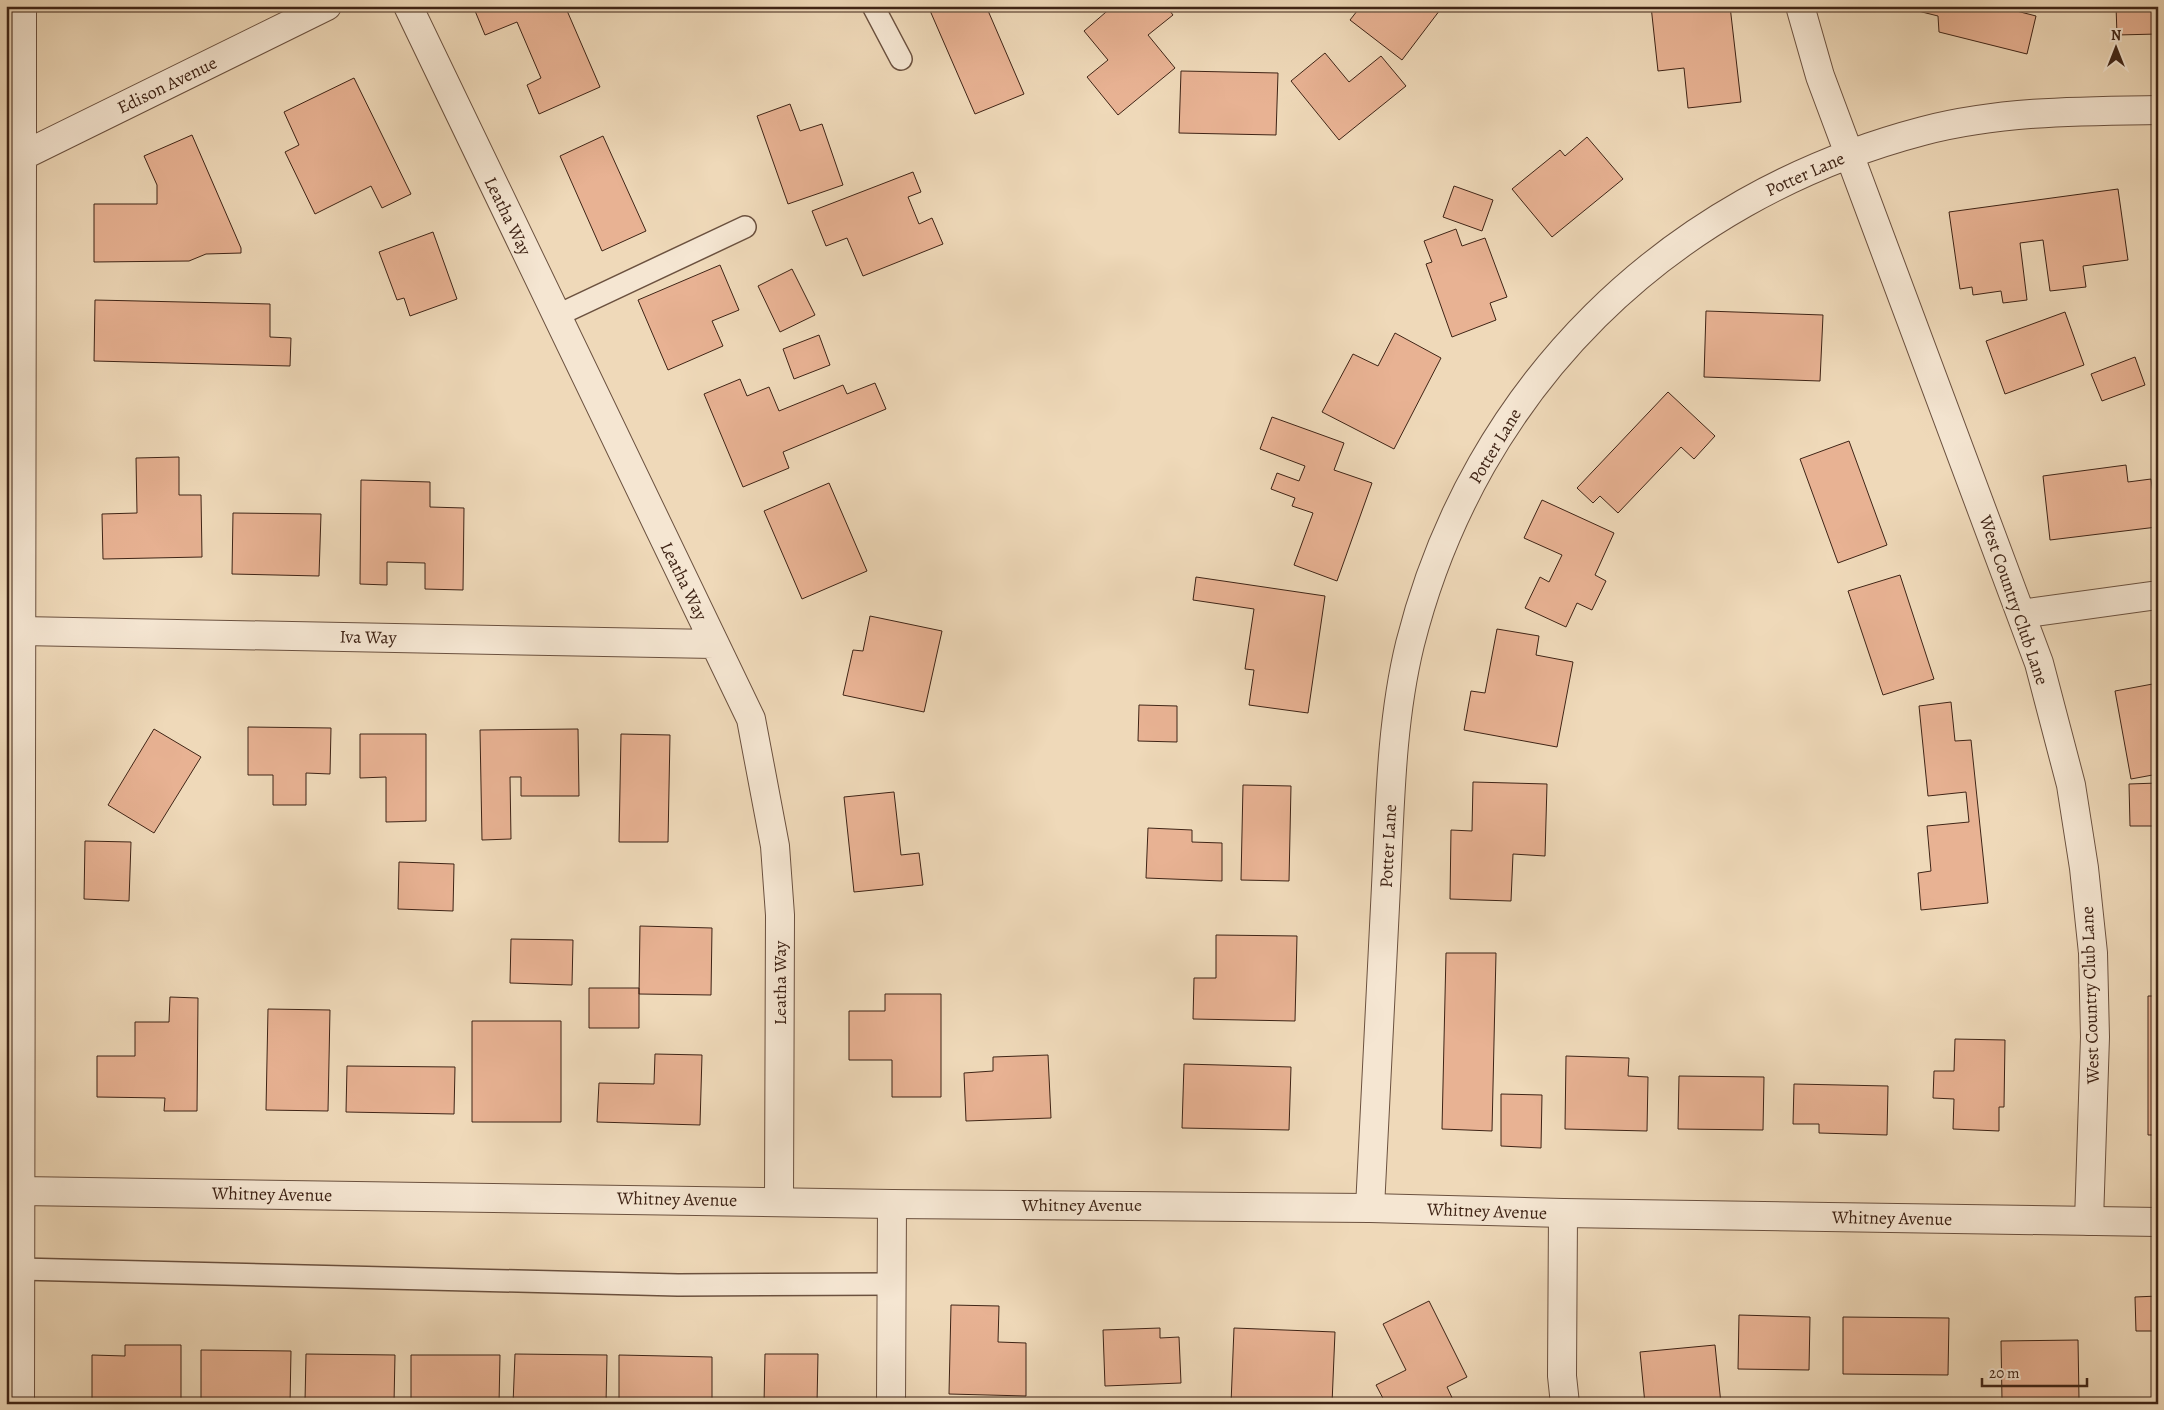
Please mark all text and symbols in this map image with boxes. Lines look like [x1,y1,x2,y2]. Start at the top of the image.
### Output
north arrow [2092,22,2142,72]
text: N [2111,26,2121,45]
street label: Edison Avenue [113,51,221,119]
street label: Potter Lane [1762,146,1848,202]
street label: Leatha Way [479,173,538,260]
street label: Potter Lane [1463,404,1527,488]
street label: West Country Club Lane [1973,511,2054,688]
street label: Leatha Way [655,538,714,625]
street label: Iva Way [339,625,398,650]
street label: Potter Lane [1374,803,1402,889]
street label: West Country Club Lane [2075,906,2105,1085]
street label: Leatha Way [768,940,792,1025]
street label: Whitney Avenue [211,1181,332,1207]
street label: Whitney Avenue [616,1186,737,1212]
street label: Whitney Avenue [1021,1193,1142,1217]
street label: Whitney Avenue [1425,1197,1548,1225]
street label: Whitney Avenue [1831,1205,1952,1231]
scale bar [1982,1355,2086,1387]
text: 20 m [1989,1363,2020,1383]

